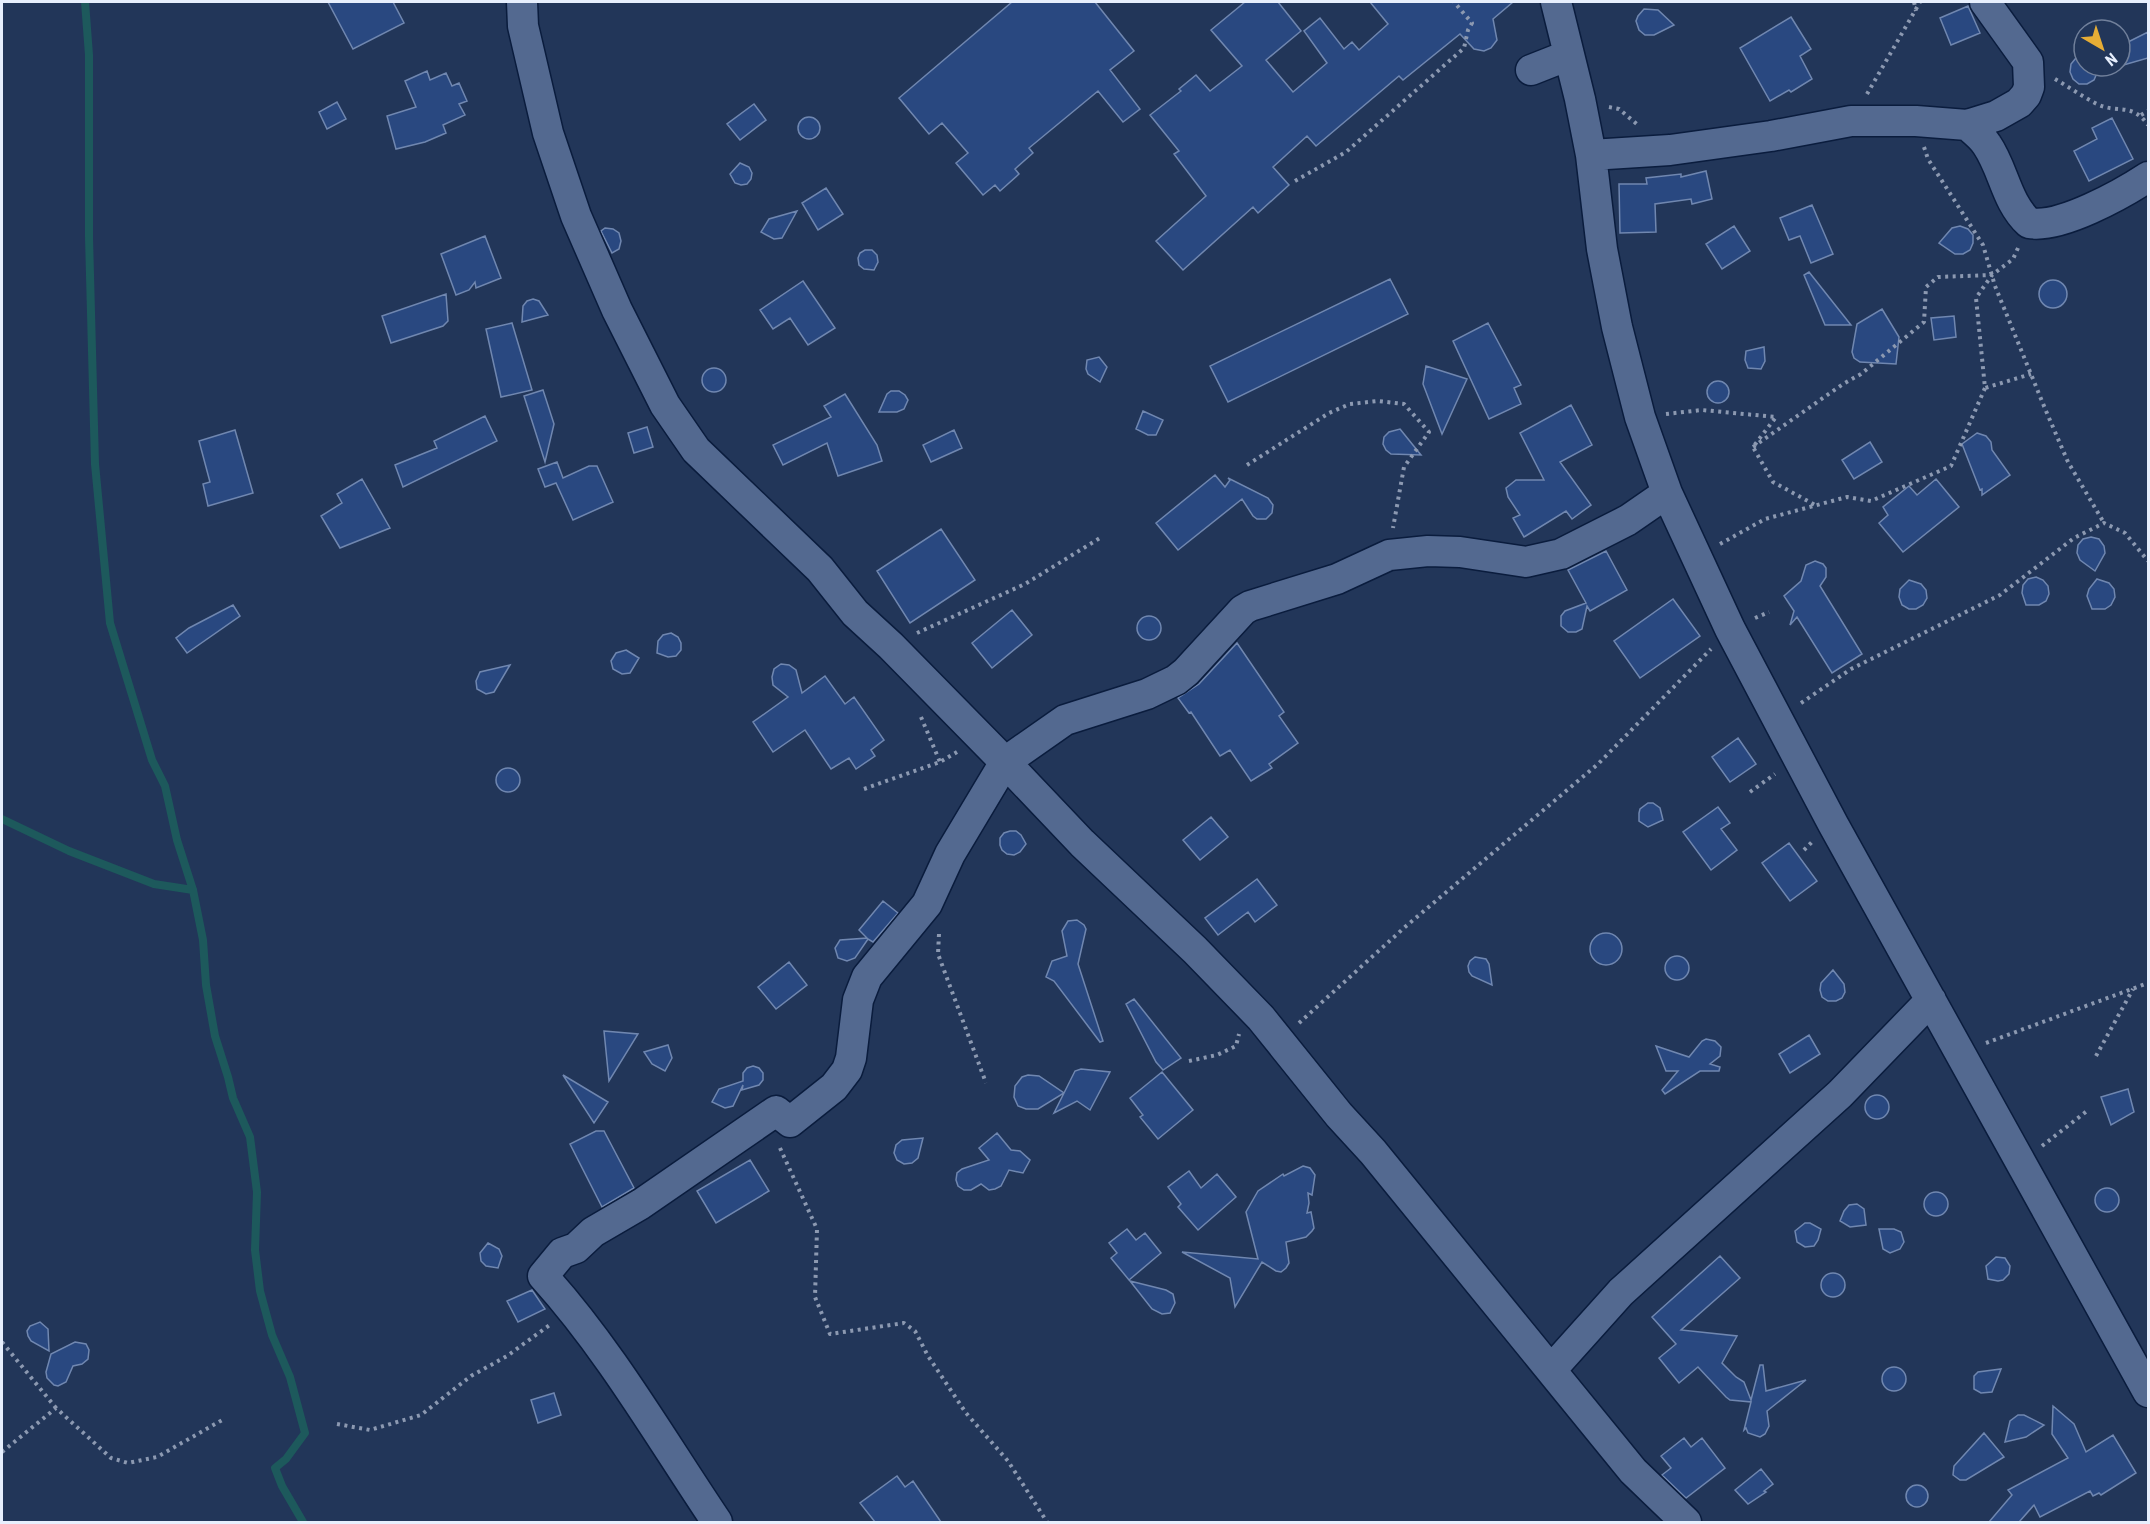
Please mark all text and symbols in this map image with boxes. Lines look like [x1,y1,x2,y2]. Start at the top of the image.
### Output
north arrow [2072,18,2132,78]
text: N [2101,49,2121,70]

